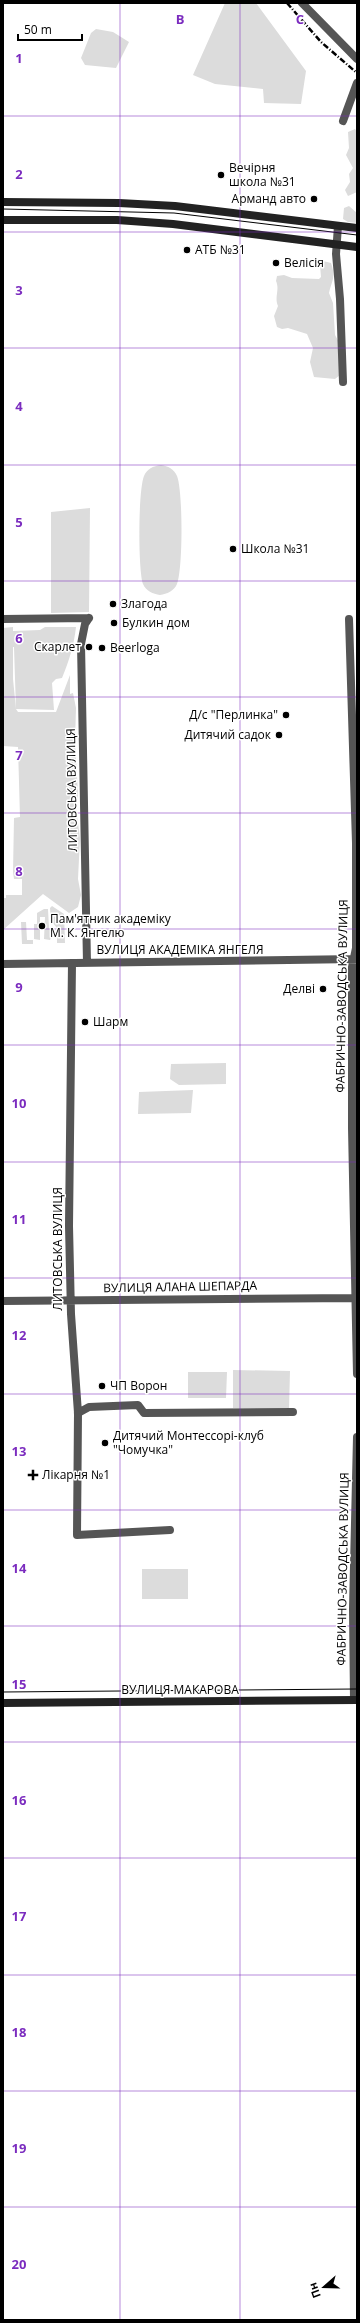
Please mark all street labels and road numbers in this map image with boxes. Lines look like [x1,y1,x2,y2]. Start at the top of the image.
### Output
street label: ЛИТОВСЬКА ВУЛИЦЯ [62,728,81,852]
street label: ФАБРИЧНО-ЗАВОДСЬКА ВУЛИЦЯ [331,899,352,1093]
street label: ВУЛИЦЯ АКАДЕМІКА ЯНГЕЛЯ [96,941,264,958]
street label: ЛИТОВСЬКА ВУЛИЦЯ [49,1187,66,1311]
street label: ВУЛИЦЯ АЛАНА ШЕПАРДА [103,1277,257,1296]
street label: ФАБРИЧНО-ЗАВОДСЬКА ВУЛИЦЯ [332,1472,353,1666]
street label: ВУЛИЦЯ МАКАРОВА [121,1681,239,1698]

